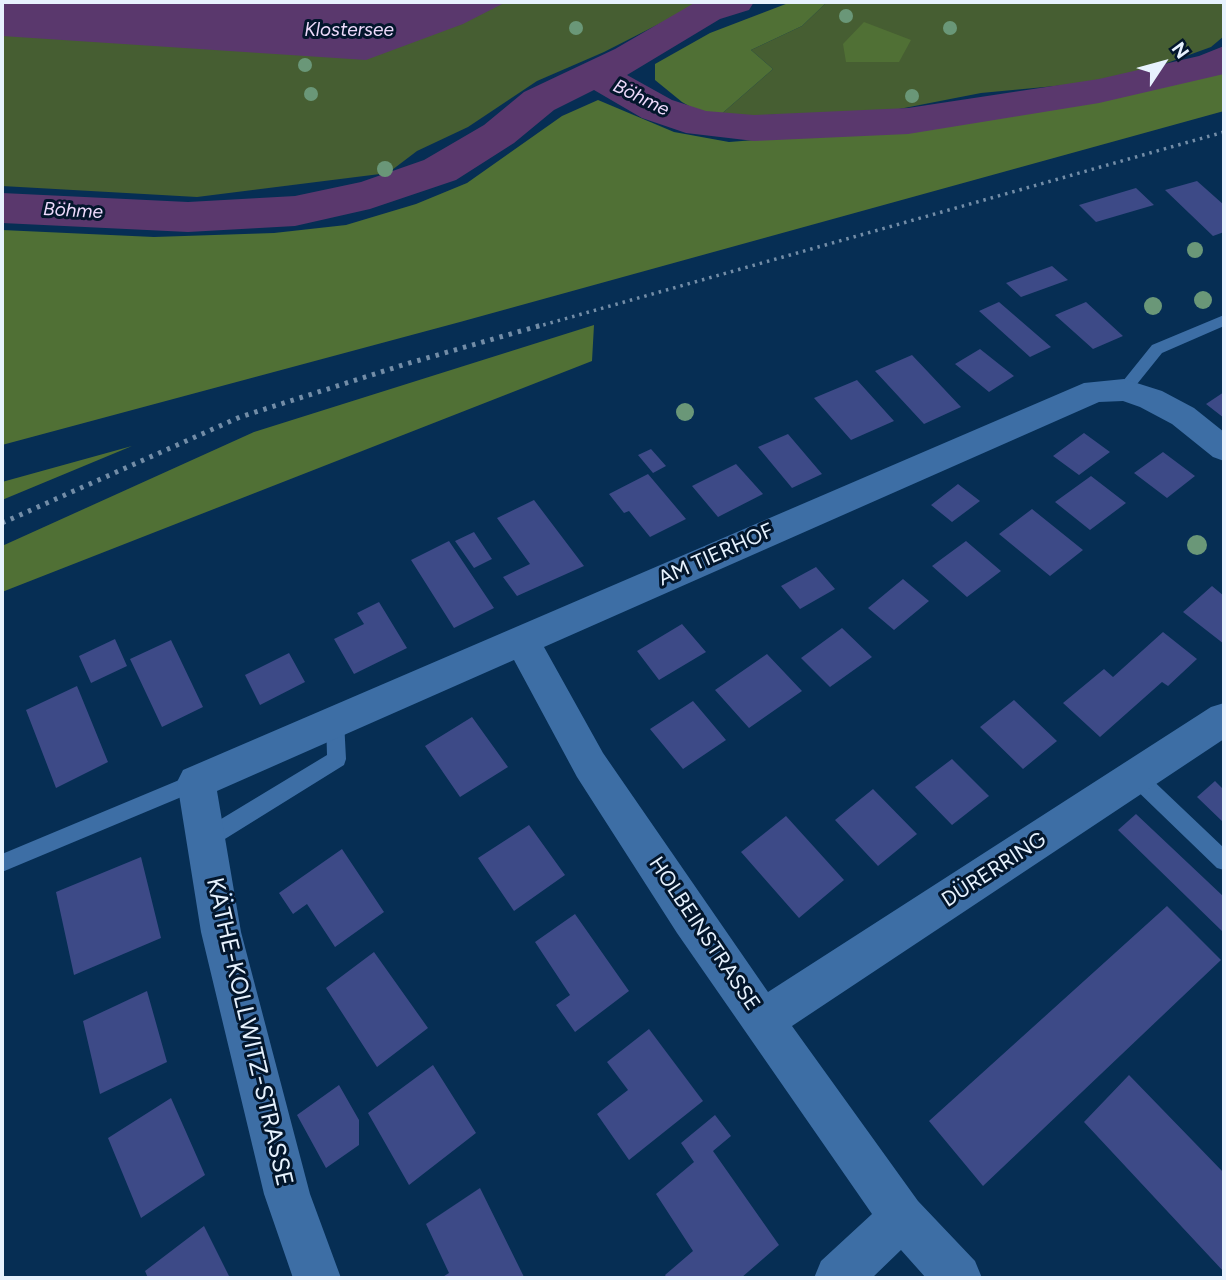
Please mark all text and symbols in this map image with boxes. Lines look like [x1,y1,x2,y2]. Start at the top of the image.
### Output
water label: Klostersee [304,19,394,41]
north arrow [1128,28,1198,98]
text: N [1167,38,1194,63]
water label: Böhme [609,75,673,121]
water label: Böhme [43,198,103,224]
street label: AM TIERHOF [654,518,778,592]
street label: DÜRERRING [937,827,1051,913]
street label: HOLBEINSTRASSE [643,852,765,1016]
street label: KÄTHE-KOLLWITZ-STRASSE [199,875,299,1189]

